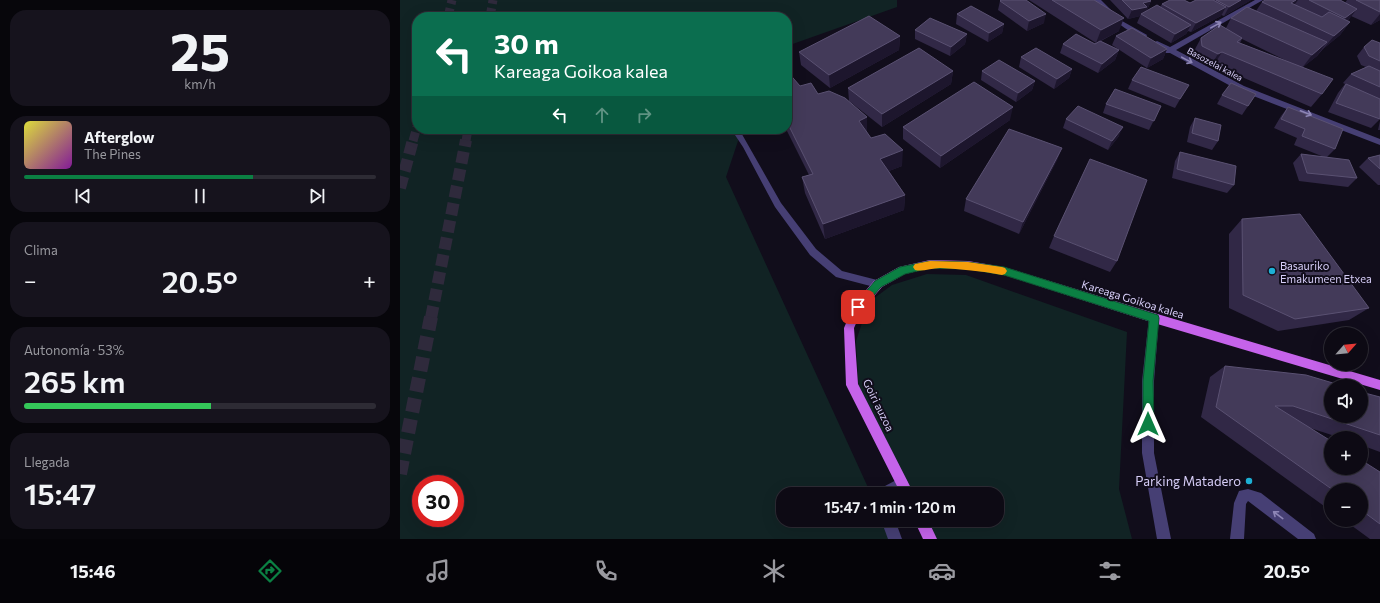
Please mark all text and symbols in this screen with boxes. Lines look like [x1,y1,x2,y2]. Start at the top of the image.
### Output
text: 25 [170,18,230,82]
one-way arrow [1210,20,1222,28]
text: 30 m [494,26,559,60]
icon: left [428,28,480,80]
street label: Basozelai kalea [1185,45,1245,83]
one-way arrow [1181,57,1193,64]
text: Kareaga Goikoa kalea [494,60,668,82]
text: km/h [184,76,216,92]
icon: left [549,104,571,126]
icon: ahead [591,104,613,126]
icon: right [633,104,655,126]
one-way arrow [1299,110,1311,118]
text: Afterglow [84,128,154,146]
text: The Pines [84,146,141,162]
icon: previous [72,185,94,207]
icon: pause [189,185,211,207]
icon: next [306,185,328,207]
text: Clima [24,242,58,258]
place label: Basauriko Emakumeen Etxea [1280,259,1372,285]
text: 20.5° [162,262,238,299]
marker: Basauriko Emakumeen Etxea [1267,266,1277,276]
text: − [24,267,37,294]
text: + [363,267,376,294]
street label: Kareaga Goikoa kalea [1080,277,1186,321]
pin [841,290,875,324]
icon: arrive [847,296,869,318]
north arrow [1324,327,1368,371]
map controls [1324,327,1368,527]
text: Autonomía · 53% [24,342,124,358]
text: 265 km [24,362,125,399]
street label: Goiri auzoa [861,377,897,433]
button: sound [1324,379,1368,423]
position arrow [1127,403,1169,445]
button: + [1324,431,1368,475]
text: Llegada [24,454,70,470]
place label: Parking Matadero [1135,473,1241,489]
text: 15:47 [24,474,96,511]
speed limit sign: 30 [412,475,464,527]
marker: Parking Matadero [1244,476,1254,486]
button: − [1324,483,1368,527]
text: 15:47 · 1 min · 120 m [824,498,956,516]
one-way arrow [1273,511,1284,520]
icon: directions [256,557,284,585]
icon: music [424,557,452,585]
icon: phone [592,557,620,585]
icon: climate [760,557,788,585]
icon: car [928,557,956,585]
icon: filters [1096,557,1124,585]
text: 15:46 [70,560,116,582]
text: 20.5° [1264,560,1310,582]

